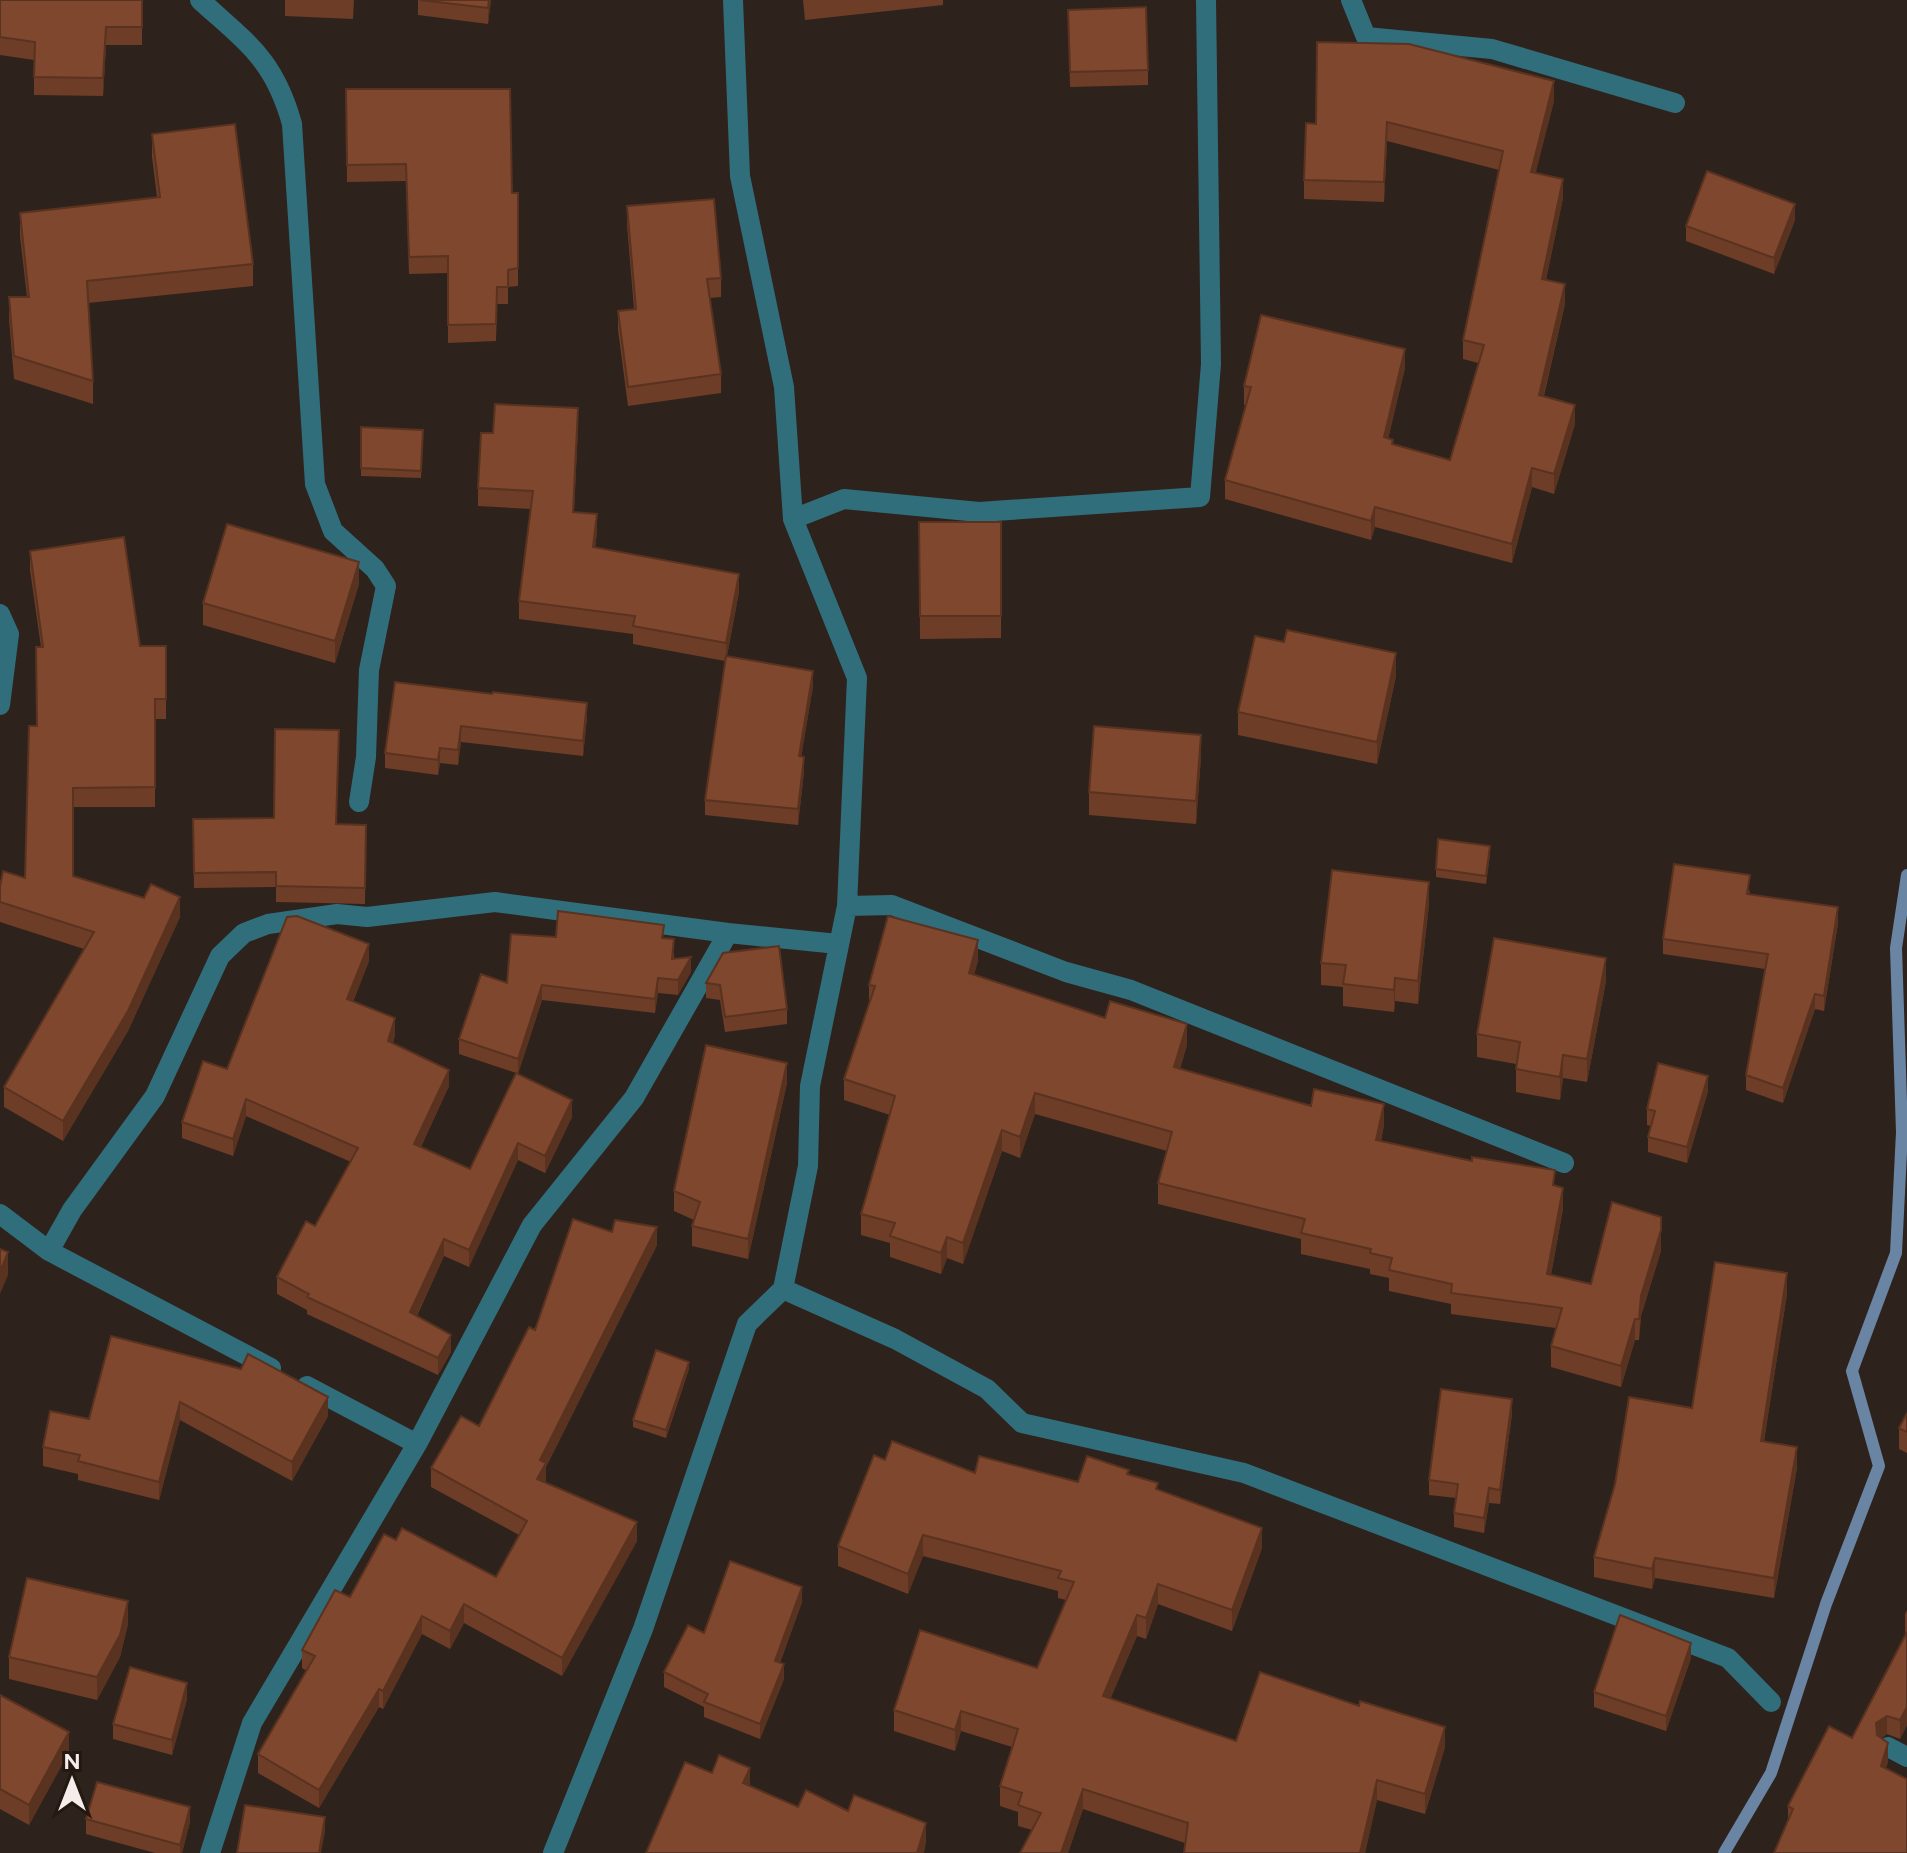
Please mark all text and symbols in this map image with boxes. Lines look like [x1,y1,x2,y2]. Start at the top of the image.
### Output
north arrow [32,1741,112,1821]
text: N [63,1748,81,1775]

